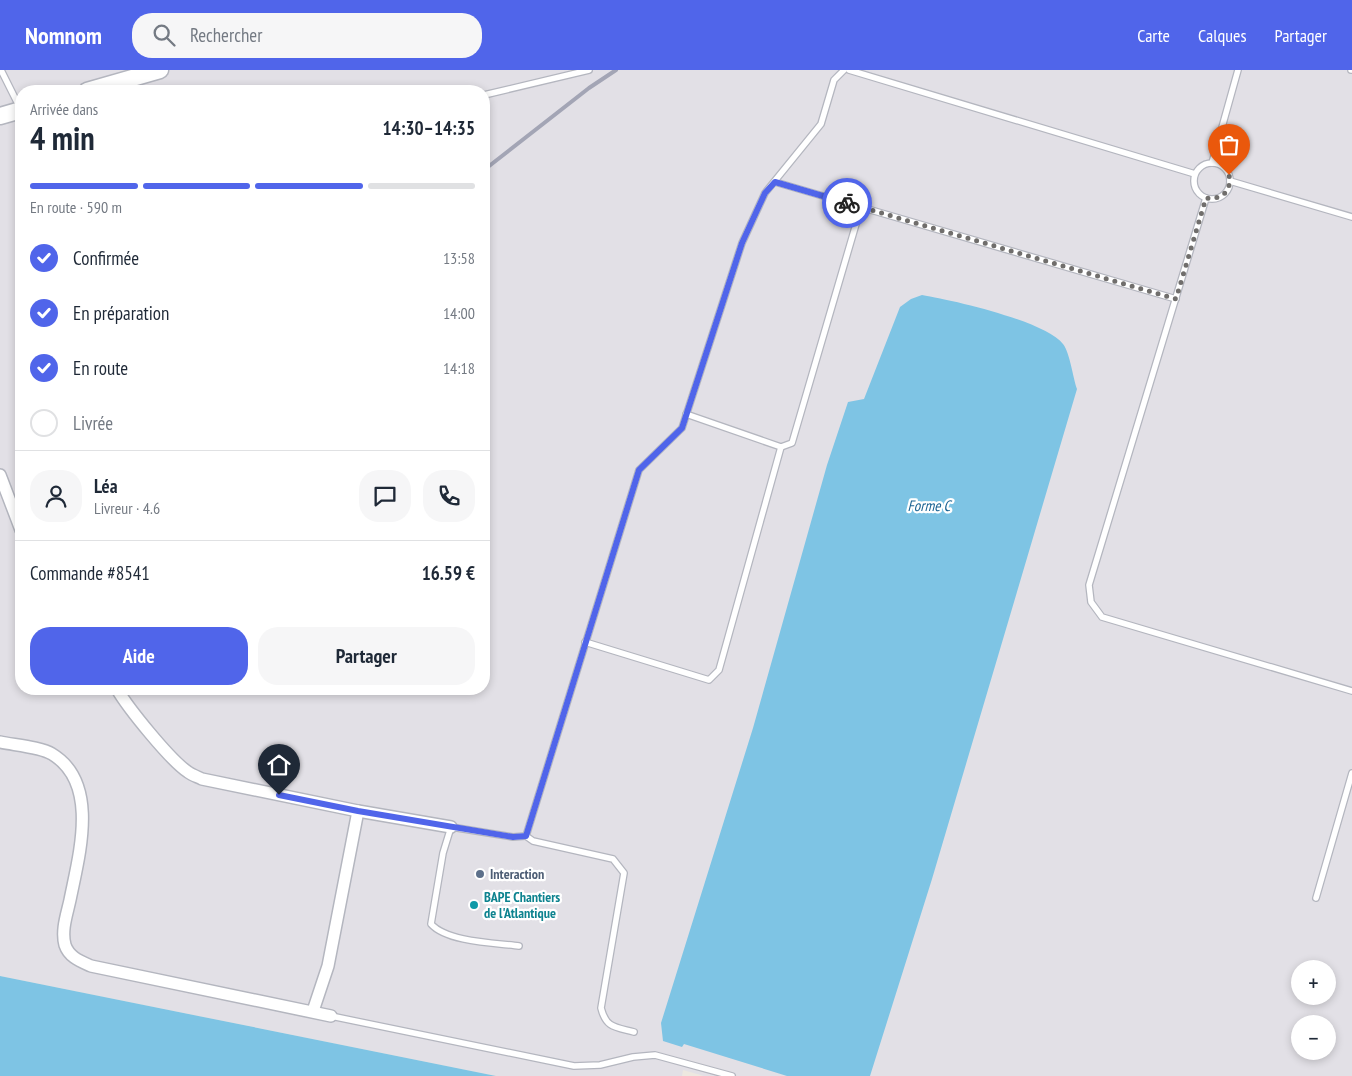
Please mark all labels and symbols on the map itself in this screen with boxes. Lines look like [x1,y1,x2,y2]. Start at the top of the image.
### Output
pin [1208,124,1250,175]
courier [822,178,872,228]
water label: Forme C [908,496,953,515]
pin [258,744,300,795]
place label: Interaction [490,865,544,883]
marker: Interaction [474,868,486,880]
place label: BAPE Chantiers de l'Atlantique [484,888,560,922]
marker: BAPE Chantiers de l'Atlantique [468,899,480,911]

